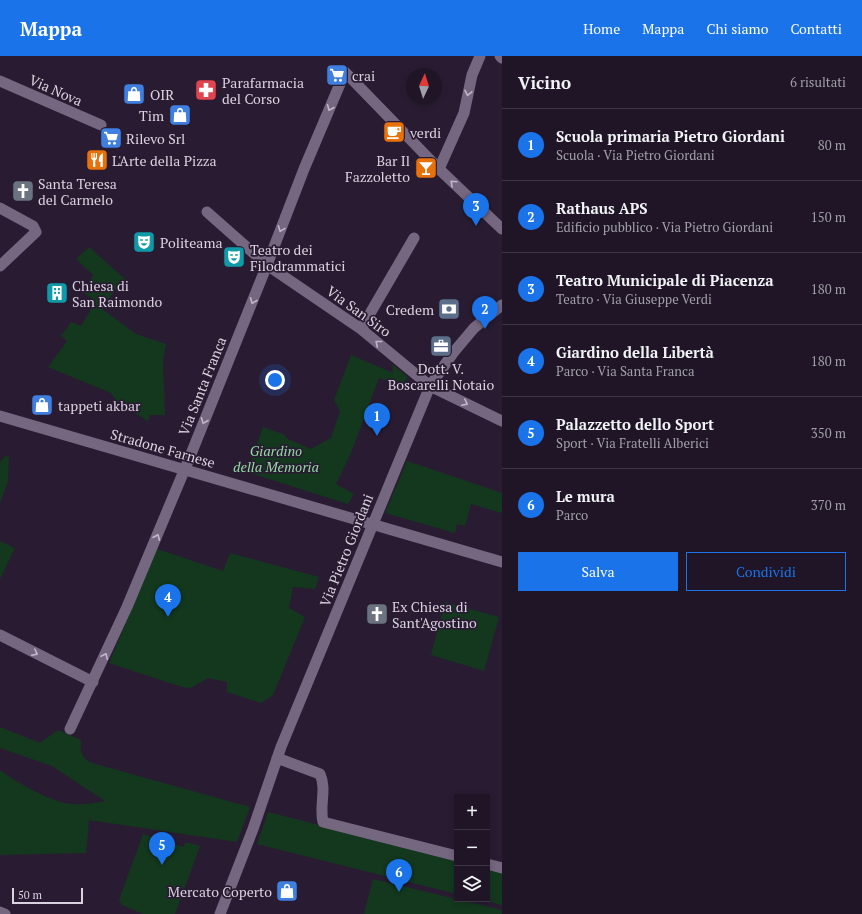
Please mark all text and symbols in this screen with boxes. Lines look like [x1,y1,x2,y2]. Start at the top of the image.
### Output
text: Mappa [20,16,82,41]
text: Home [583,19,620,38]
text: Mappa [642,19,684,38]
text: Chi siamo [706,19,768,38]
text: Contatti [790,19,842,38]
supermarket icon: crai [324,62,350,88]
place label: crai [352,66,375,85]
north arrow [406,68,442,104]
street label: Via Nova [26,70,86,110]
text: Vicino [518,71,571,94]
place label: Parafarmacia del Corso [222,73,304,108]
text: 6 risultati [790,73,846,91]
pharmacy icon: Parafarmacia del Corso [193,77,219,103]
shop icon: OIR [121,81,147,107]
place label: OIR [150,85,174,104]
one-way arrow [464,90,473,96]
shop icon: Tim [167,102,193,128]
one-way arrow [327,104,335,112]
place label: Tim [139,106,164,125]
cafe icon: verdi [381,119,407,145]
place label: verdi [409,123,441,142]
supermarket icon: Rilevo Srl [98,125,124,151]
text: Scuola primaria Pietro Giordani [556,126,785,146]
place label: Rilevo Srl [126,129,185,148]
text: 1 [527,136,535,154]
text: 80 m [818,136,846,154]
text: Scuola · Via Pietro Giordani [556,146,715,164]
restaurant icon: L'Arte della Pizza [84,147,110,173]
place label: L'Arte della Pizza [112,151,217,170]
place label: Bar Il Fazzoletto [345,151,410,186]
bar icon: Bar Il Fazzoletto [413,155,439,181]
place label: Santa Teresa del Carmelo [38,174,117,209]
church icon: Santa Teresa del Carmelo [10,178,36,204]
one-way arrow [450,180,458,187]
pin: 3 [463,193,489,226]
text: Rathaus APS [556,198,648,218]
text: 2 [527,208,535,226]
text: 150 m [811,208,846,226]
text: Edificio pubblico · Via Pietro Giordani [556,218,773,236]
one-way arrow [278,225,286,232]
theatre icon: Politeama [131,229,157,255]
place label: Politeama [160,233,223,252]
place label: Teatro dei Filodrammatici [250,240,345,275]
theatre icon: Teatro dei Filodrammatici [221,244,247,270]
text: Teatro Municipale di Piacenza [556,270,774,290]
place label: Chiesa di San Raimondo [72,276,162,311]
building icon: Chiesa di San Raimondo [44,280,70,306]
text: 3 [527,280,535,298]
text: 180 m [811,280,846,298]
street label: Via San Siro [323,281,395,341]
text: Teatro · Via Giuseppe Verdi [556,290,712,308]
bank icon: Credem [436,296,462,322]
pin: 2 [472,296,498,329]
one-way arrow [249,297,257,304]
place label: Credem [386,300,434,319]
office icon: Dott. V. Boscarelli Notaio [428,333,454,359]
street label: Via Santa Franca [174,334,230,438]
one-way arrow [376,341,383,348]
text: Giardino della Libertà [556,342,714,362]
text: 4 [527,352,535,370]
text: 180 m [811,352,846,370]
place label: Dott. V. Boscarelli Notaio [388,359,495,394]
text: Parco · Via Santa Franca [556,362,695,380]
your location [265,370,285,390]
shop icon: tappeti akbar [29,392,55,418]
place label: tappeti akbar [58,396,141,415]
one-way arrow [461,398,468,406]
pin: 1 [364,403,390,436]
text: Palazzetto dello Sport [556,414,714,434]
one-way arrow [201,418,209,425]
street label: Stradone Farnese [108,424,218,472]
text: 5 [527,424,535,442]
text: 350 m [811,424,846,442]
text: Sport · Via Fratelli Alberici [556,434,709,452]
park label: Giardino della Memoria [233,441,319,476]
text: Le mura [556,486,615,506]
street label: Via Pietro Giordani [315,491,377,609]
text: 6 [527,496,535,514]
text: 370 m [811,496,846,514]
text: Parco [556,506,588,524]
one-way arrow [152,534,160,541]
button: Salva [518,552,678,591]
button: Condividi [686,552,846,591]
pin: 4 [155,584,181,617]
place label: Ex Chiesa di Sant'Agostino [392,597,477,632]
church icon: Ex Chiesa di Sant'Agostino [364,601,390,627]
one-way arrow [31,648,38,655]
one-way arrow [100,653,108,661]
map controls [454,794,490,902]
button: + [454,794,490,830]
button: − [454,830,490,866]
pin: 5 [149,832,175,865]
pin: 6 [386,859,412,892]
button: layers [454,866,490,902]
shop icon: Mercato Coperto [274,878,300,904]
place label: Mercato Coperto [168,882,272,901]
scale bar [12,886,83,905]
text: 50 m [18,888,42,902]

